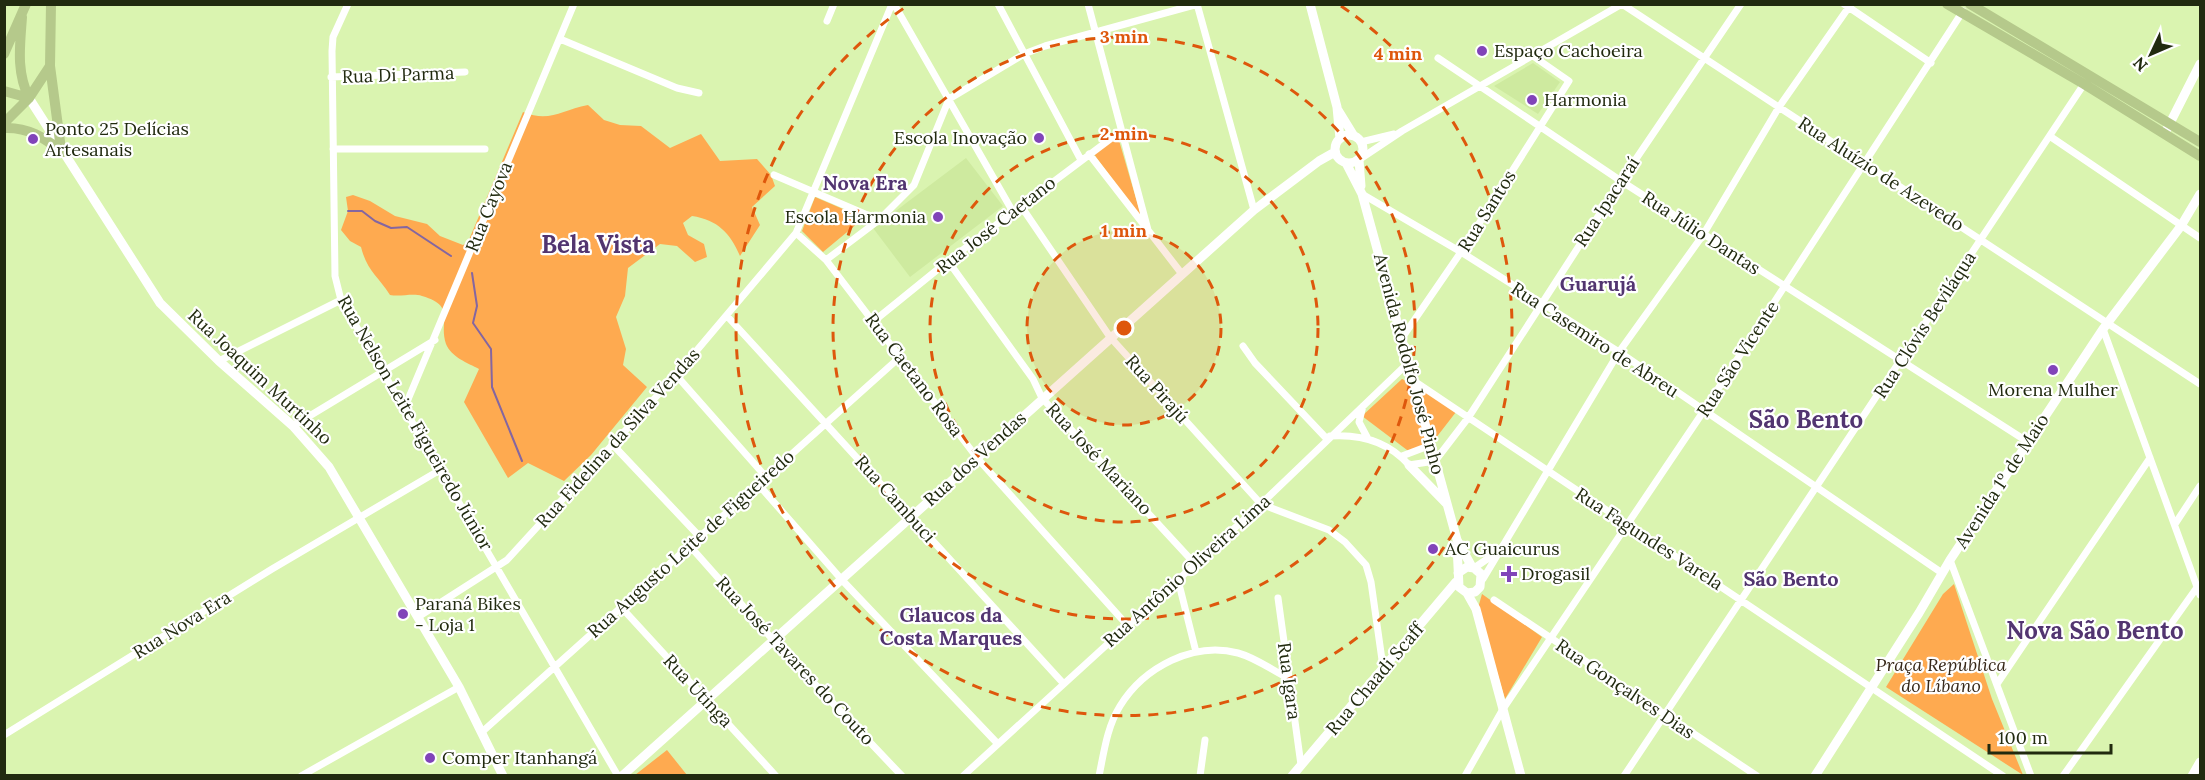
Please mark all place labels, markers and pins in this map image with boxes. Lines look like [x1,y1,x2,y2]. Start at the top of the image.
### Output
place label: Espaço Cachoeira [1494,39,1643,62]
marker: Espaço Cachoeira [1475,44,1489,58]
place label: Harmonia [1544,88,1627,111]
marker: Harmonia [1525,93,1539,107]
place label: Ponto 25 Delícias Artesanais [44,117,189,161]
place label: Escola Inovação [894,126,1027,149]
marker: Escola Inovação [1032,131,1046,145]
marker: Ponto 25 Delícias Artesanais [26,132,40,146]
place label: Escola Harmonia [785,205,926,228]
marker: Escola Harmonia [931,210,945,224]
centre of rings [1114,318,1134,338]
marker: Morena Mulher [2046,363,2060,377]
place label: Morena Mulher [1988,378,2118,401]
place label: AC Guaicurus [1444,537,1559,560]
marker: AC Guaicurus [1426,542,1440,556]
place label: Drogasil [1521,562,1590,585]
marker: Drogasil [1502,567,1516,581]
place label: Paraná Bikes - Loja 1 [415,592,521,636]
marker: Paraná Bikes - Loja 1 [396,607,410,621]
place label: Comper Itanhangá [442,746,597,769]
marker: Comper Itanhangá [423,751,437,765]

